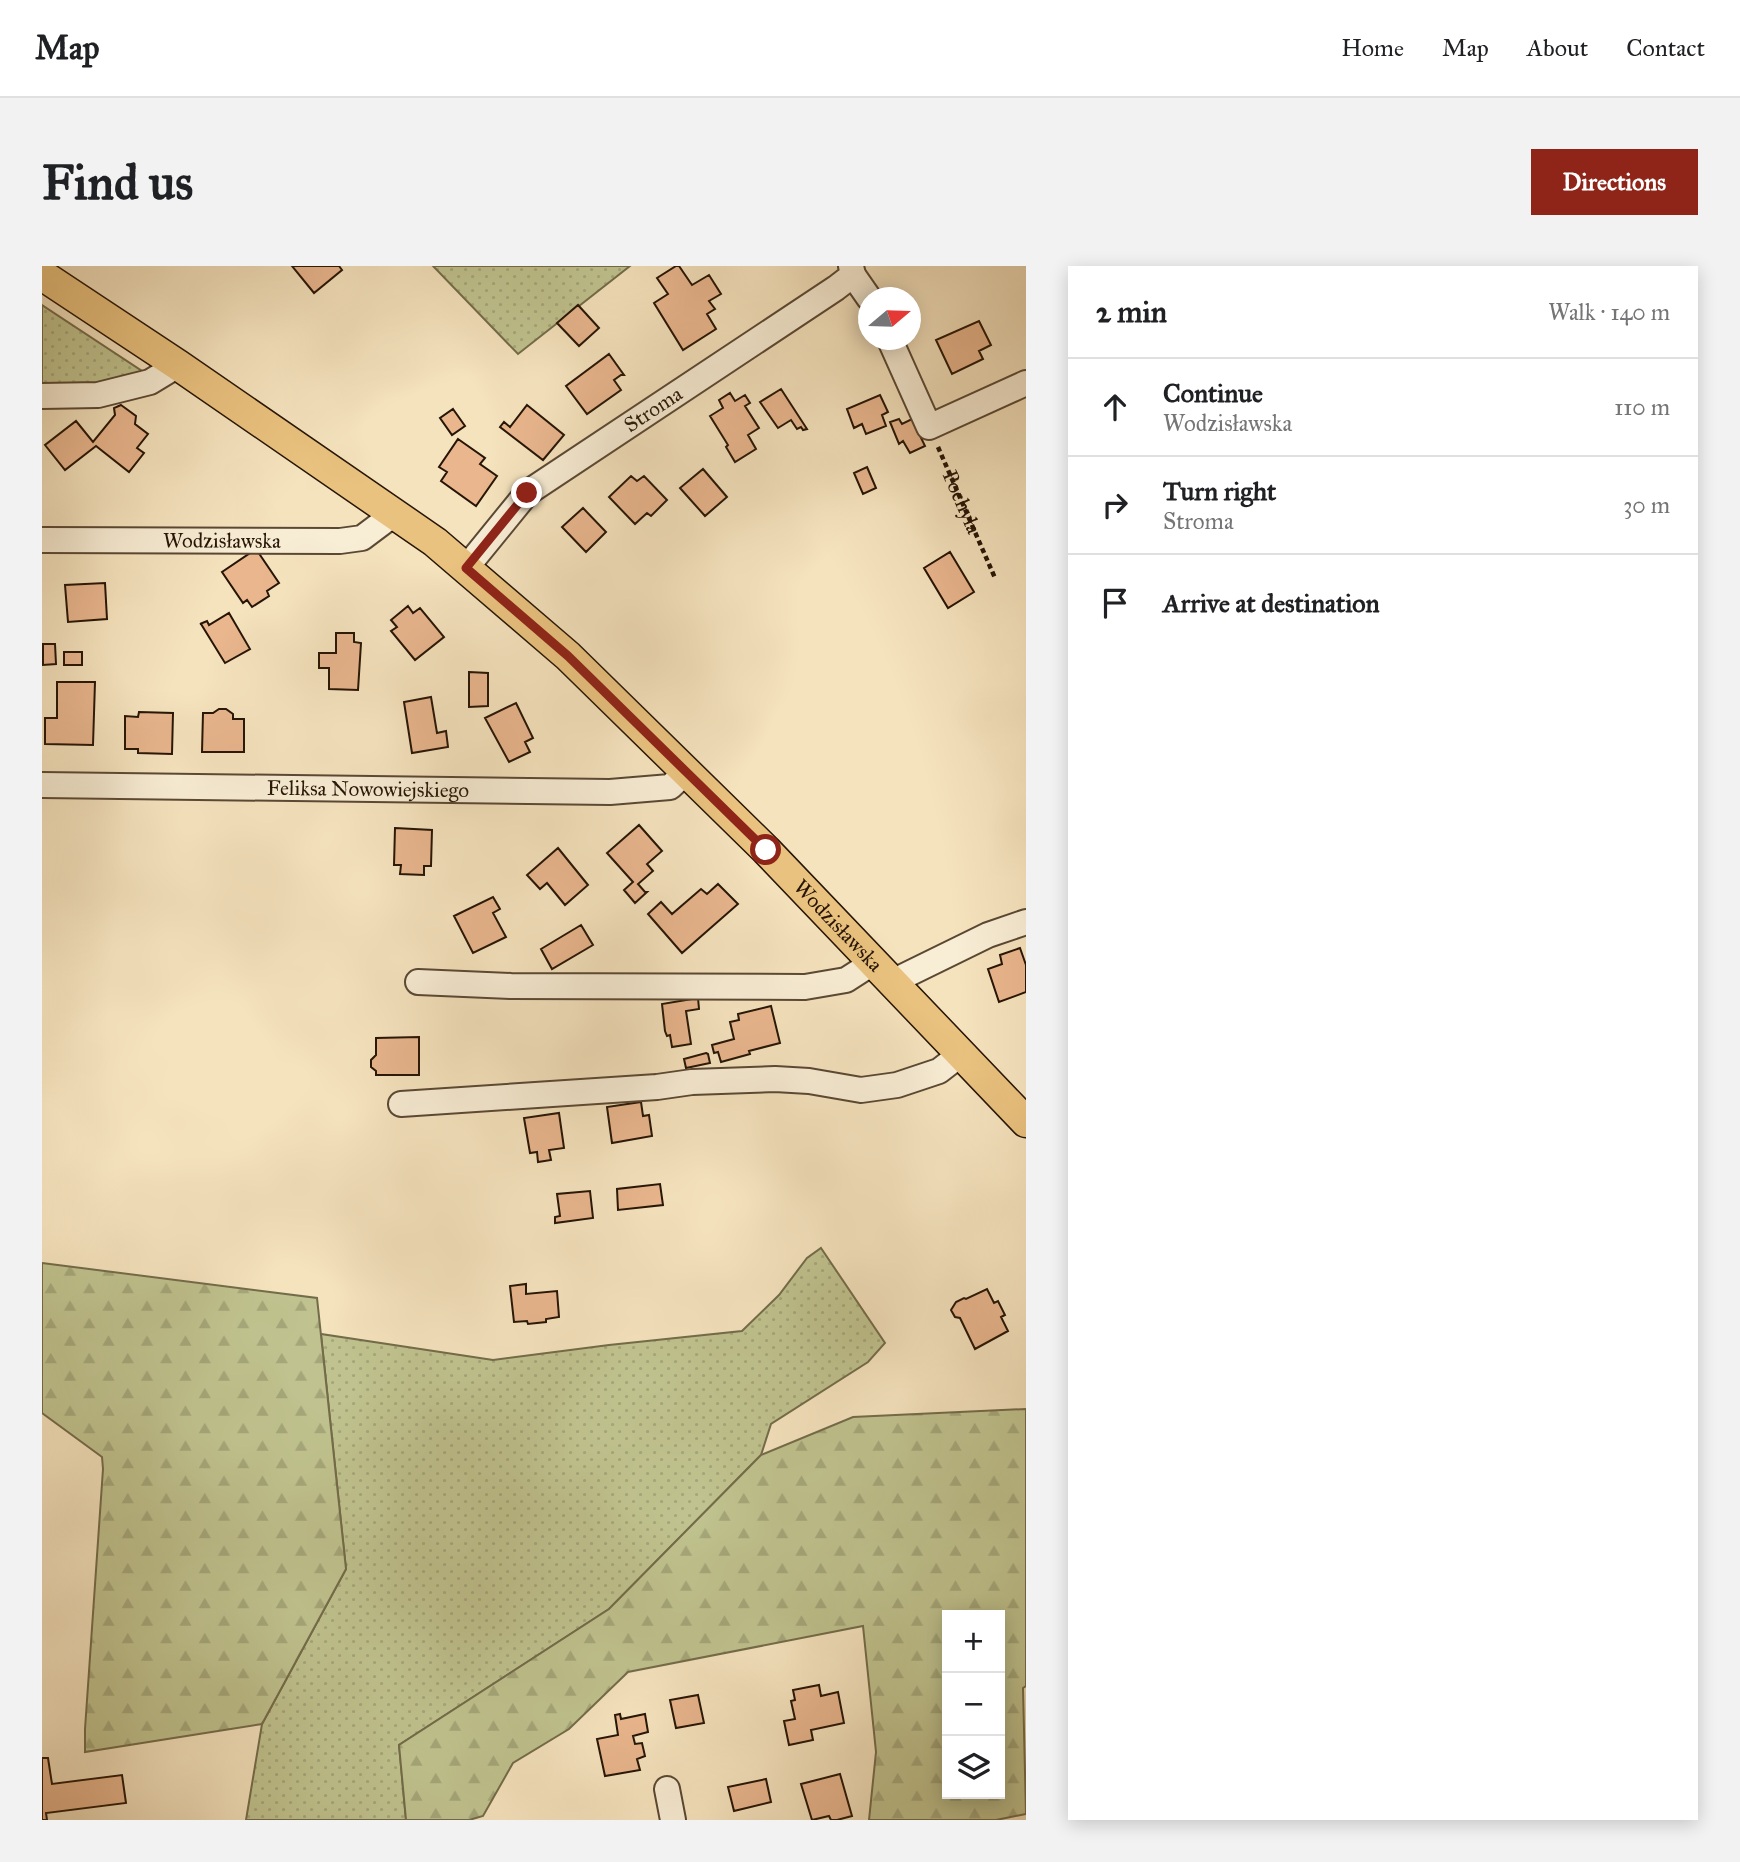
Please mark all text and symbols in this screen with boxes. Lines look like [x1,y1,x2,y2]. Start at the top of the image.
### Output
text: Map [35,28,99,68]
text: Home [1341,33,1404,63]
text: Map [1442,33,1489,63]
text: About [1527,33,1588,63]
text: Contact [1626,33,1705,63]
button: Directions [1531,149,1698,215]
text: Find us [42,153,193,212]
north arrow [858,287,921,350]
text: 2 min [1096,294,1167,330]
text: Walk · 140 m [1548,298,1670,326]
text: Continue [1163,377,1263,409]
street label: Stroma [619,381,687,438]
icon: ahead [1096,388,1134,426]
text: 110 m [1614,393,1670,421]
text: Wodzisławska [1163,409,1292,437]
street label: Pochyła [937,466,987,538]
text: Turn right [1163,475,1276,507]
route end [511,477,542,508]
icon: right [1096,486,1134,524]
text: 30 m [1623,491,1670,519]
text: Stroma [1163,507,1234,535]
street label: Wodzisławska [163,527,281,554]
icon: arrive [1096,584,1134,622]
text: Arrive at destination [1163,587,1380,619]
street label: Feliksa Nowowiejskiego [267,775,470,803]
route start [750,834,781,865]
street label: Wodzisławska [788,874,888,977]
map controls [942,1610,1005,1799]
button: + [942,1610,1005,1673]
button: − [942,1673,1005,1736]
button: layers [942,1736,1005,1799]

